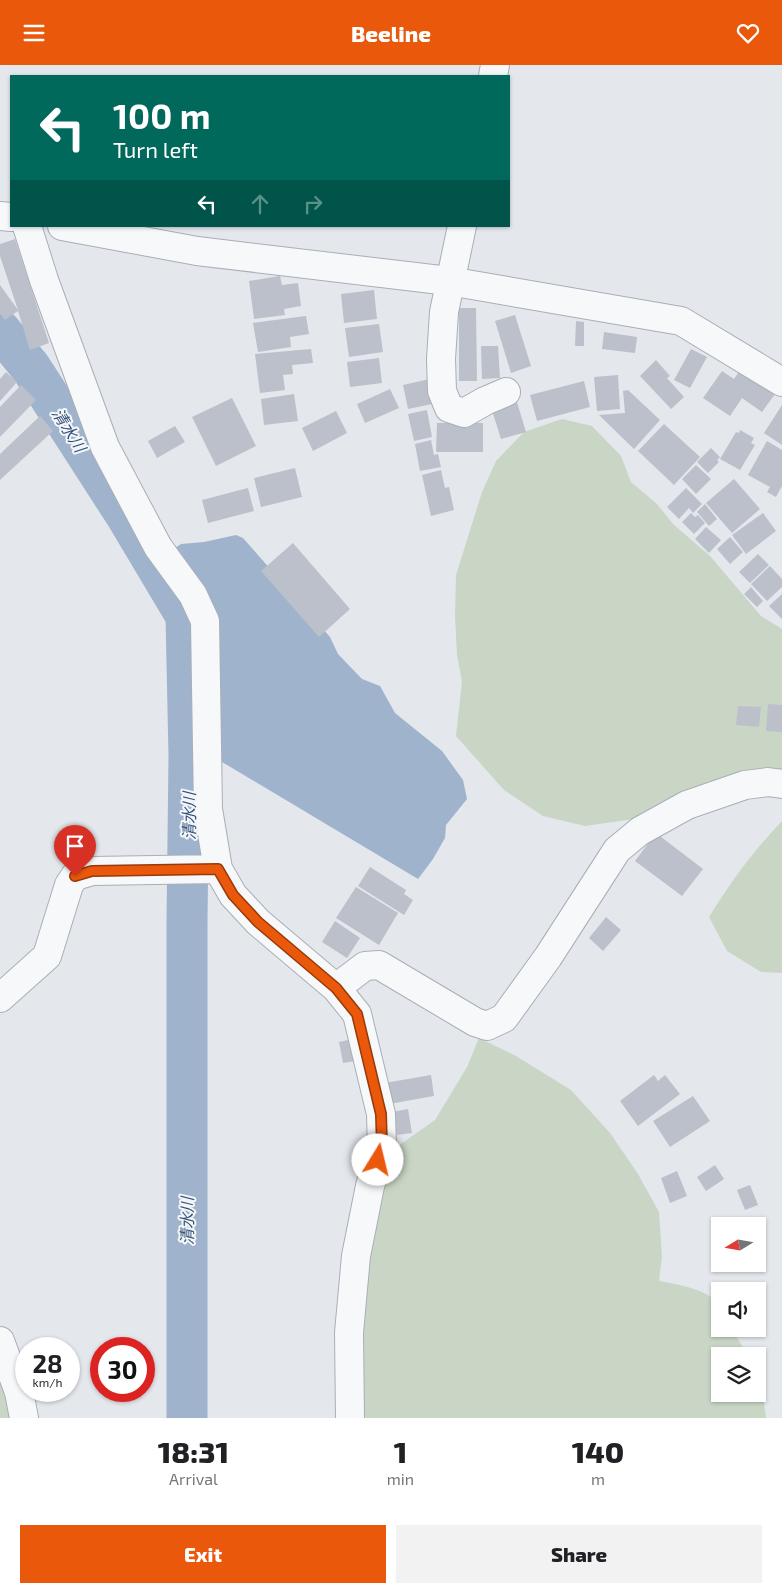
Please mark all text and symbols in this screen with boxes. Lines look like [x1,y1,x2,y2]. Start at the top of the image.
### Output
icon: menu [20,19,48,47]
icon: heart [734,19,762,47]
text: Beeline [351,20,431,46]
text: 100 m [113,94,211,136]
icon: left [30,95,95,160]
text: Turn left [113,136,198,162]
icon: left [193,190,221,218]
icon: ahead [246,190,274,218]
icon: right [299,190,327,218]
water label: 清水川 [49,404,91,457]
water label: 清水川 [179,790,198,840]
pin [54,825,96,876]
icon: arrive [61,832,89,860]
position arrow [351,1133,403,1185]
water label: 清水川 [177,1195,196,1245]
north arrow [711,1217,766,1273]
map controls [711,1217,766,1402]
button: sound [711,1282,766,1337]
speed limit sign: 30 [90,1337,155,1402]
button: layers [711,1347,766,1402]
text: 28 [32,1348,63,1378]
text: km/h [33,1375,62,1389]
text: 18:31 [158,1433,229,1469]
text: 1 [394,1433,407,1469]
text: 140 [572,1433,624,1469]
text: Arrival [169,1469,218,1488]
text: min [387,1469,414,1488]
text: m [591,1469,605,1488]
button: Exit [20,1525,386,1583]
button: Share [396,1525,762,1583]

